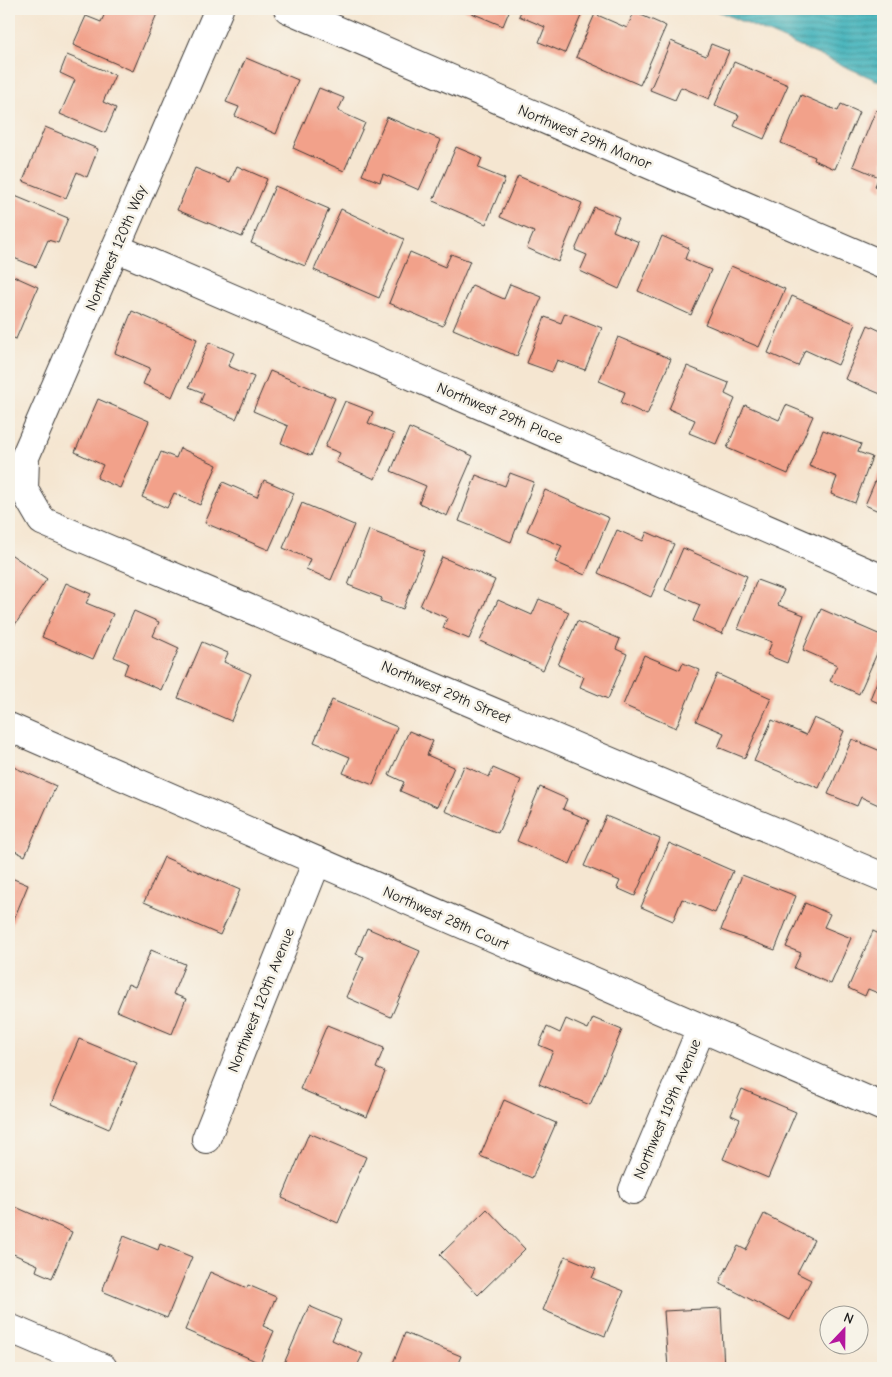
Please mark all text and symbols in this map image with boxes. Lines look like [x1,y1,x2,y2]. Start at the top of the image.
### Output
street label: Northwest 29th Manor [515,101,655,173]
street label: Northwest 120th Way [81,182,151,313]
street label: Northwest 29th Place [434,378,566,448]
street label: Northwest 29th Street [379,657,514,728]
street label: Northwest 28th Court [380,882,512,954]
street label: Northwest 120th Avenue [224,925,298,1075]
street label: Northwest 119th Avenue [629,1036,705,1182]
north arrow [820,1304,870,1354]
text: N [841,1309,856,1328]

